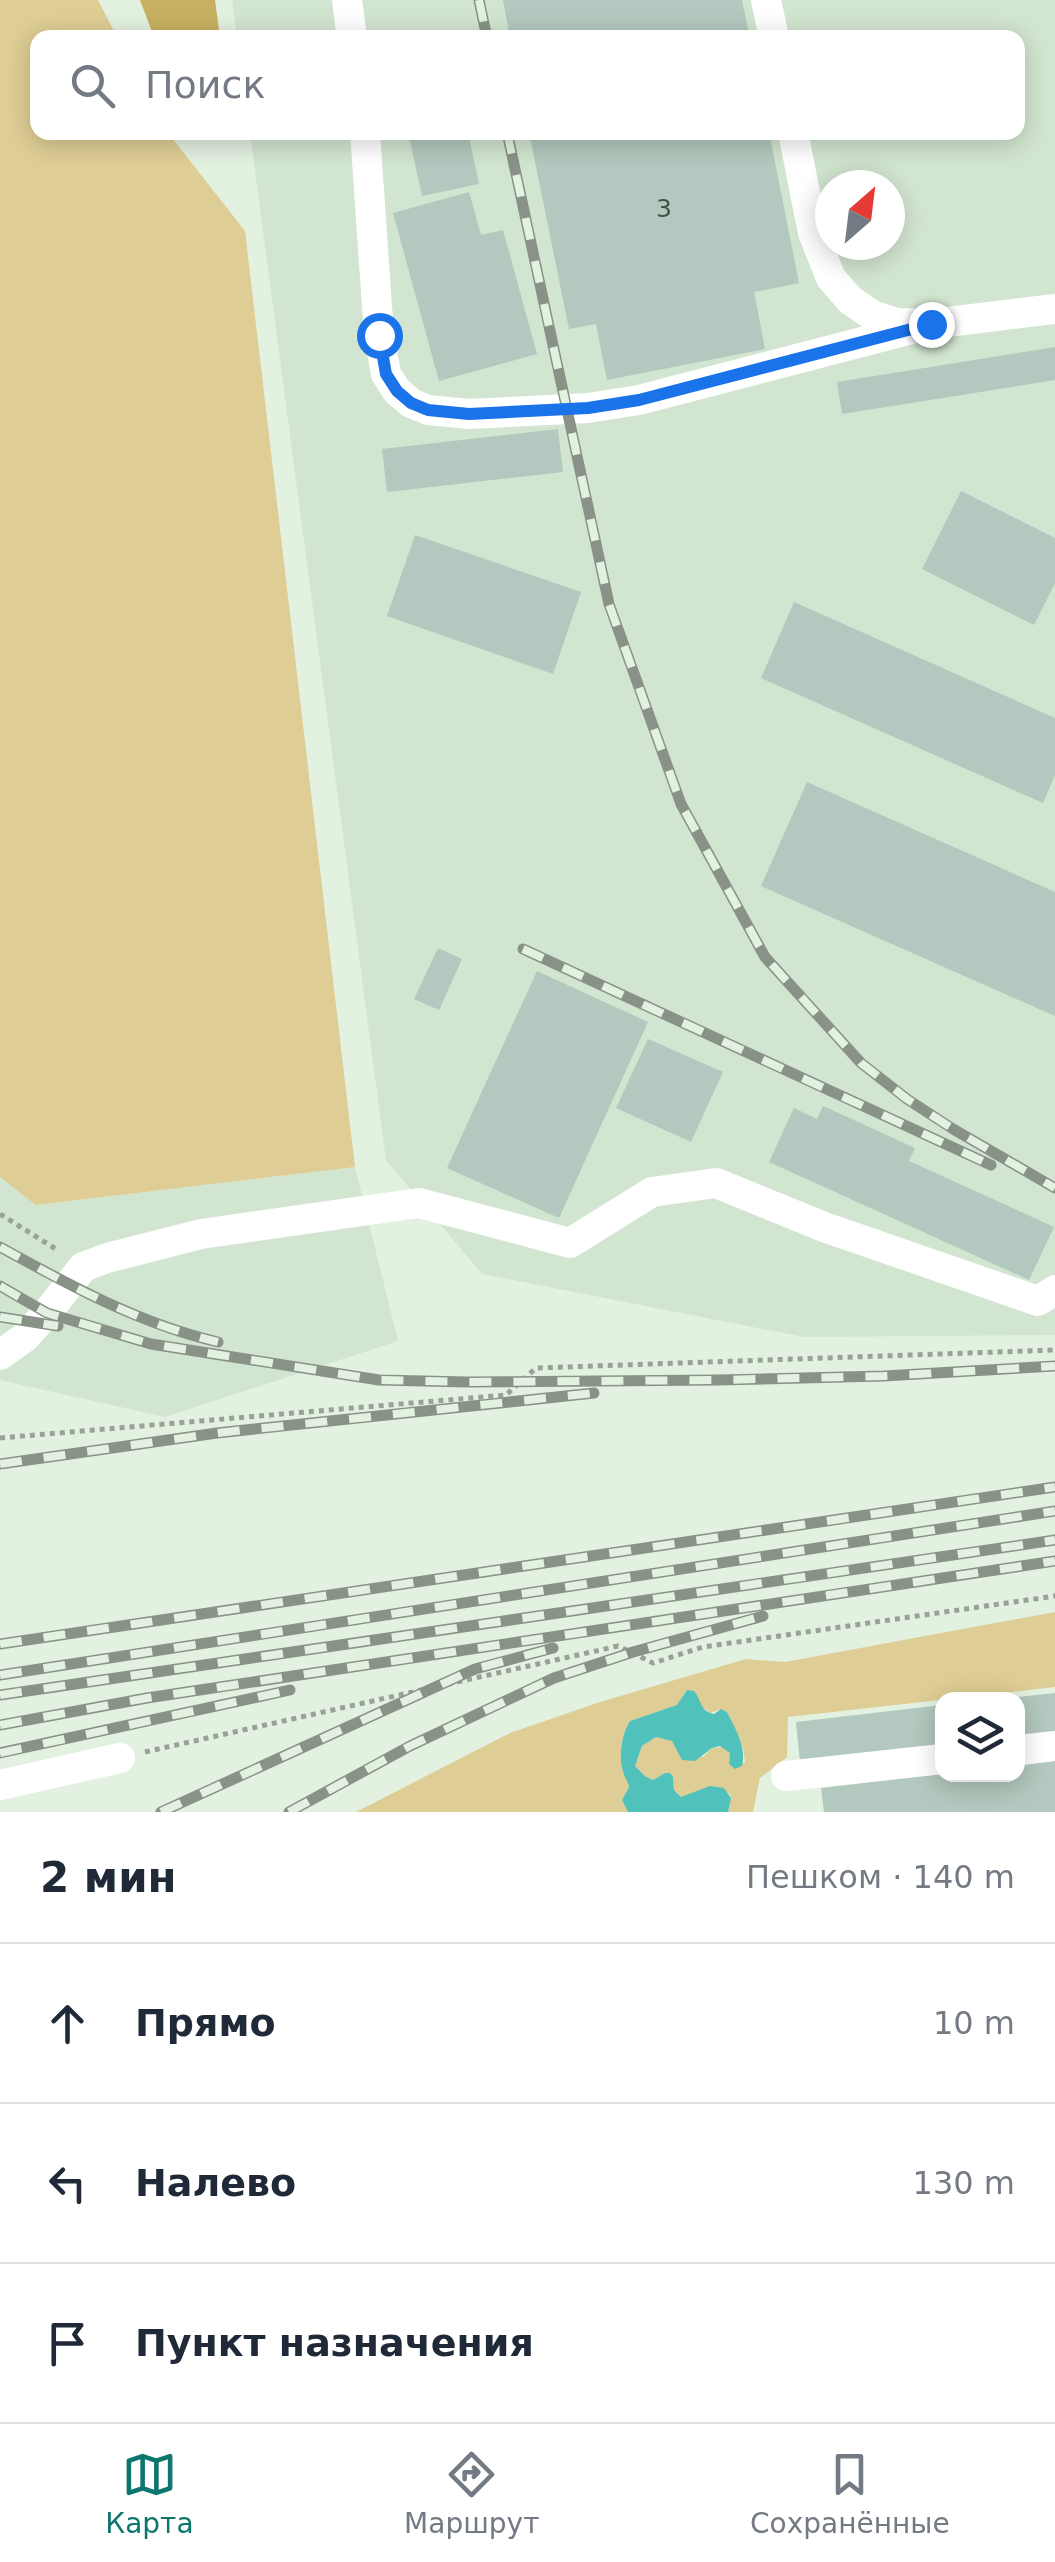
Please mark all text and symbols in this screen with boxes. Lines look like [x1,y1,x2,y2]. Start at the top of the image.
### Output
search box [30,30,1025,140]
icon: search [65,58,120,113]
text: Поиск [145,63,265,107]
north arrow [815,170,905,260]
house number: 3 [656,194,672,223]
route end [909,302,955,348]
route start [357,313,403,359]
map controls [935,1692,1025,1782]
button: layers [935,1692,1025,1782]
text: 2 мин [40,1853,177,1902]
text: Пешком · 140 m [746,1858,1015,1896]
icon: ahead [40,1996,95,2051]
text: Прямо [135,2001,276,2045]
text: 10 m [933,2004,1015,2042]
icon: left [40,2156,95,2211]
text: Налево [135,2161,296,2205]
text: 130 m [913,2164,1015,2202]
icon: arrive [40,2316,95,2371]
text: Пункт назначения [135,2321,534,2365]
tab: Карта [105,2447,194,2540]
tab: Маршрут [404,2447,539,2540]
tab: Сохранённые [750,2447,950,2540]

